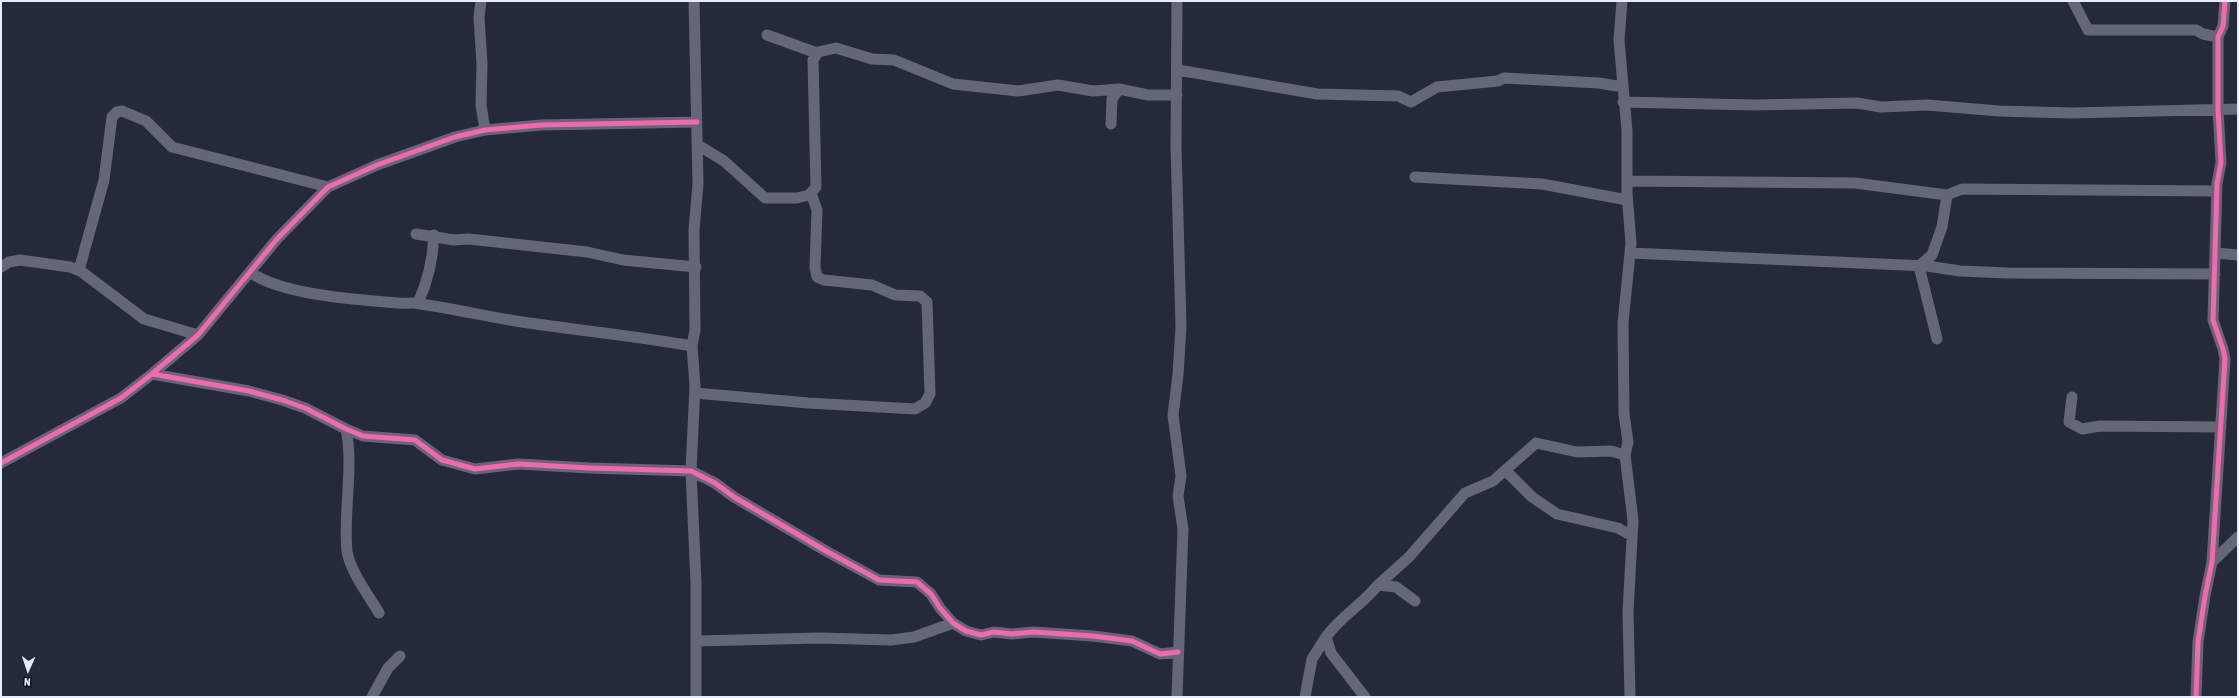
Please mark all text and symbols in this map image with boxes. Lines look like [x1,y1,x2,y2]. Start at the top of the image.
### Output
north arrow [8,650,48,690]
text: N [24,676,31,688]

